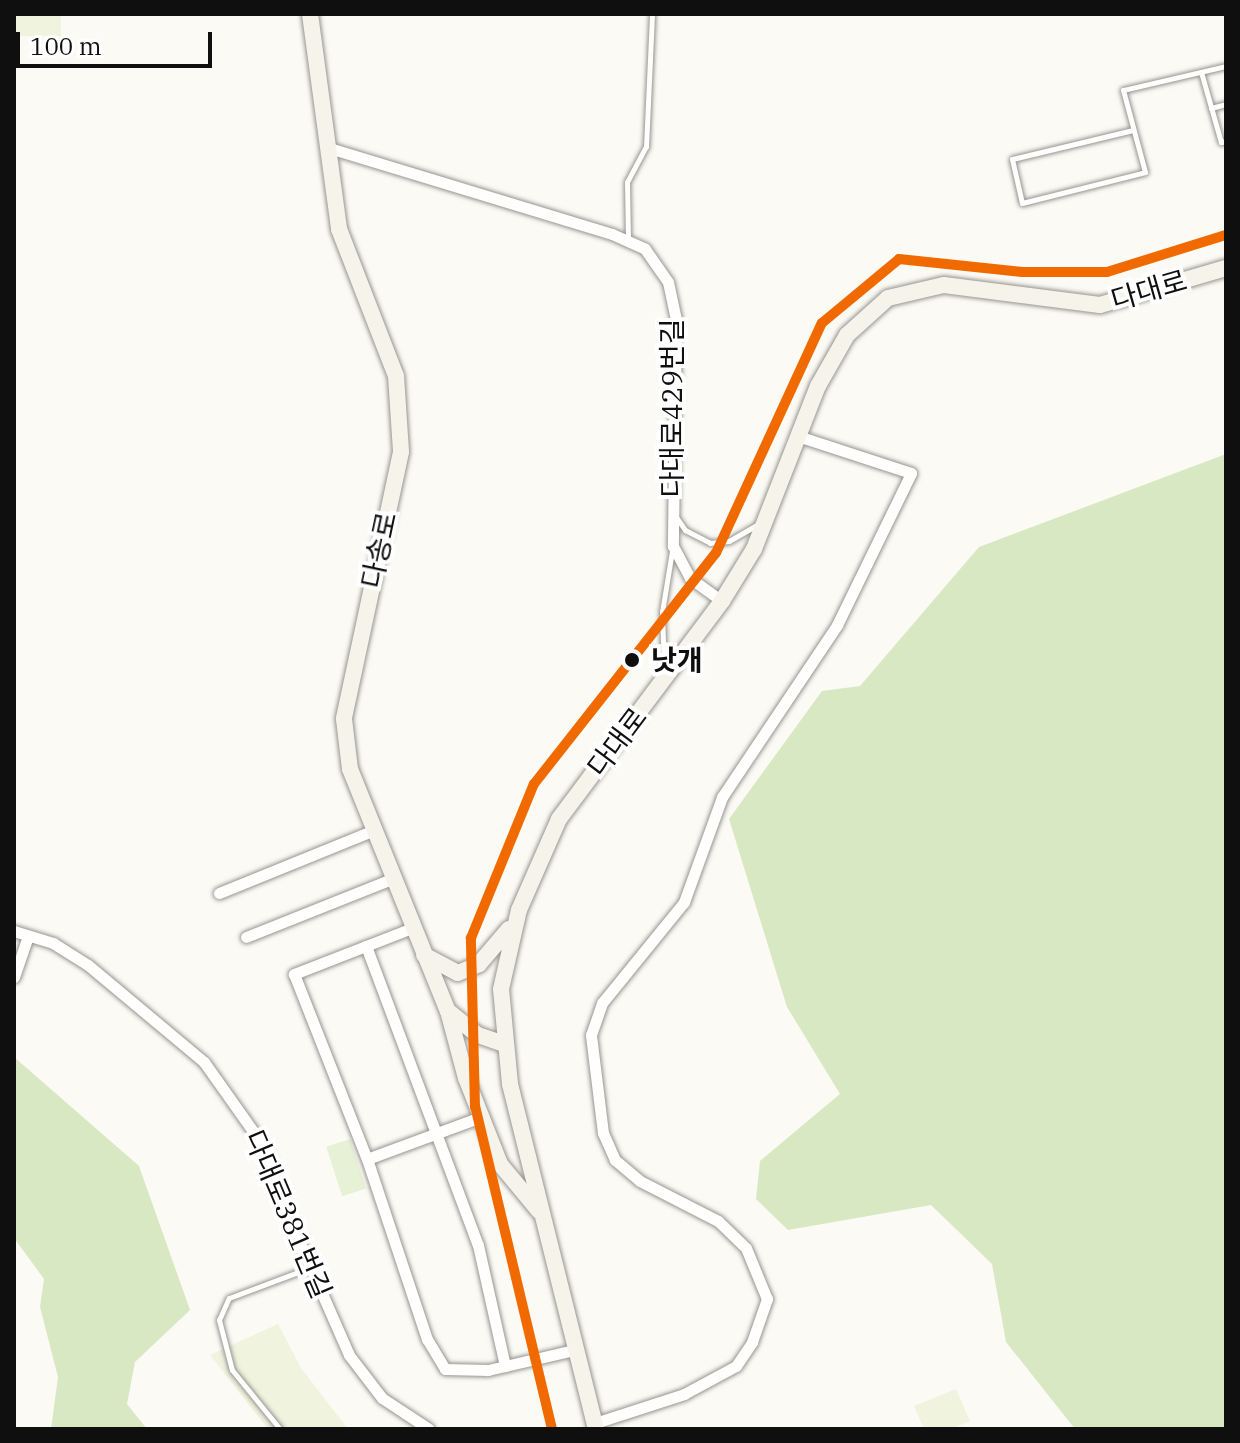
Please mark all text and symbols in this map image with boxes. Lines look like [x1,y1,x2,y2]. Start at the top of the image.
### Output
scale bar [20,16,216,66]
text: 100 m [30,30,102,62]
street label: 다대로 [1107,263,1191,317]
street label: 다대로429번길 [655,318,689,498]
street label: 다송로 [355,509,403,591]
place label: 낫개 [651,643,703,677]
marker: 낫개 [620,648,644,672]
street label: 다대로 [580,701,654,783]
street label: 다대로381번길 [238,1125,338,1303]

